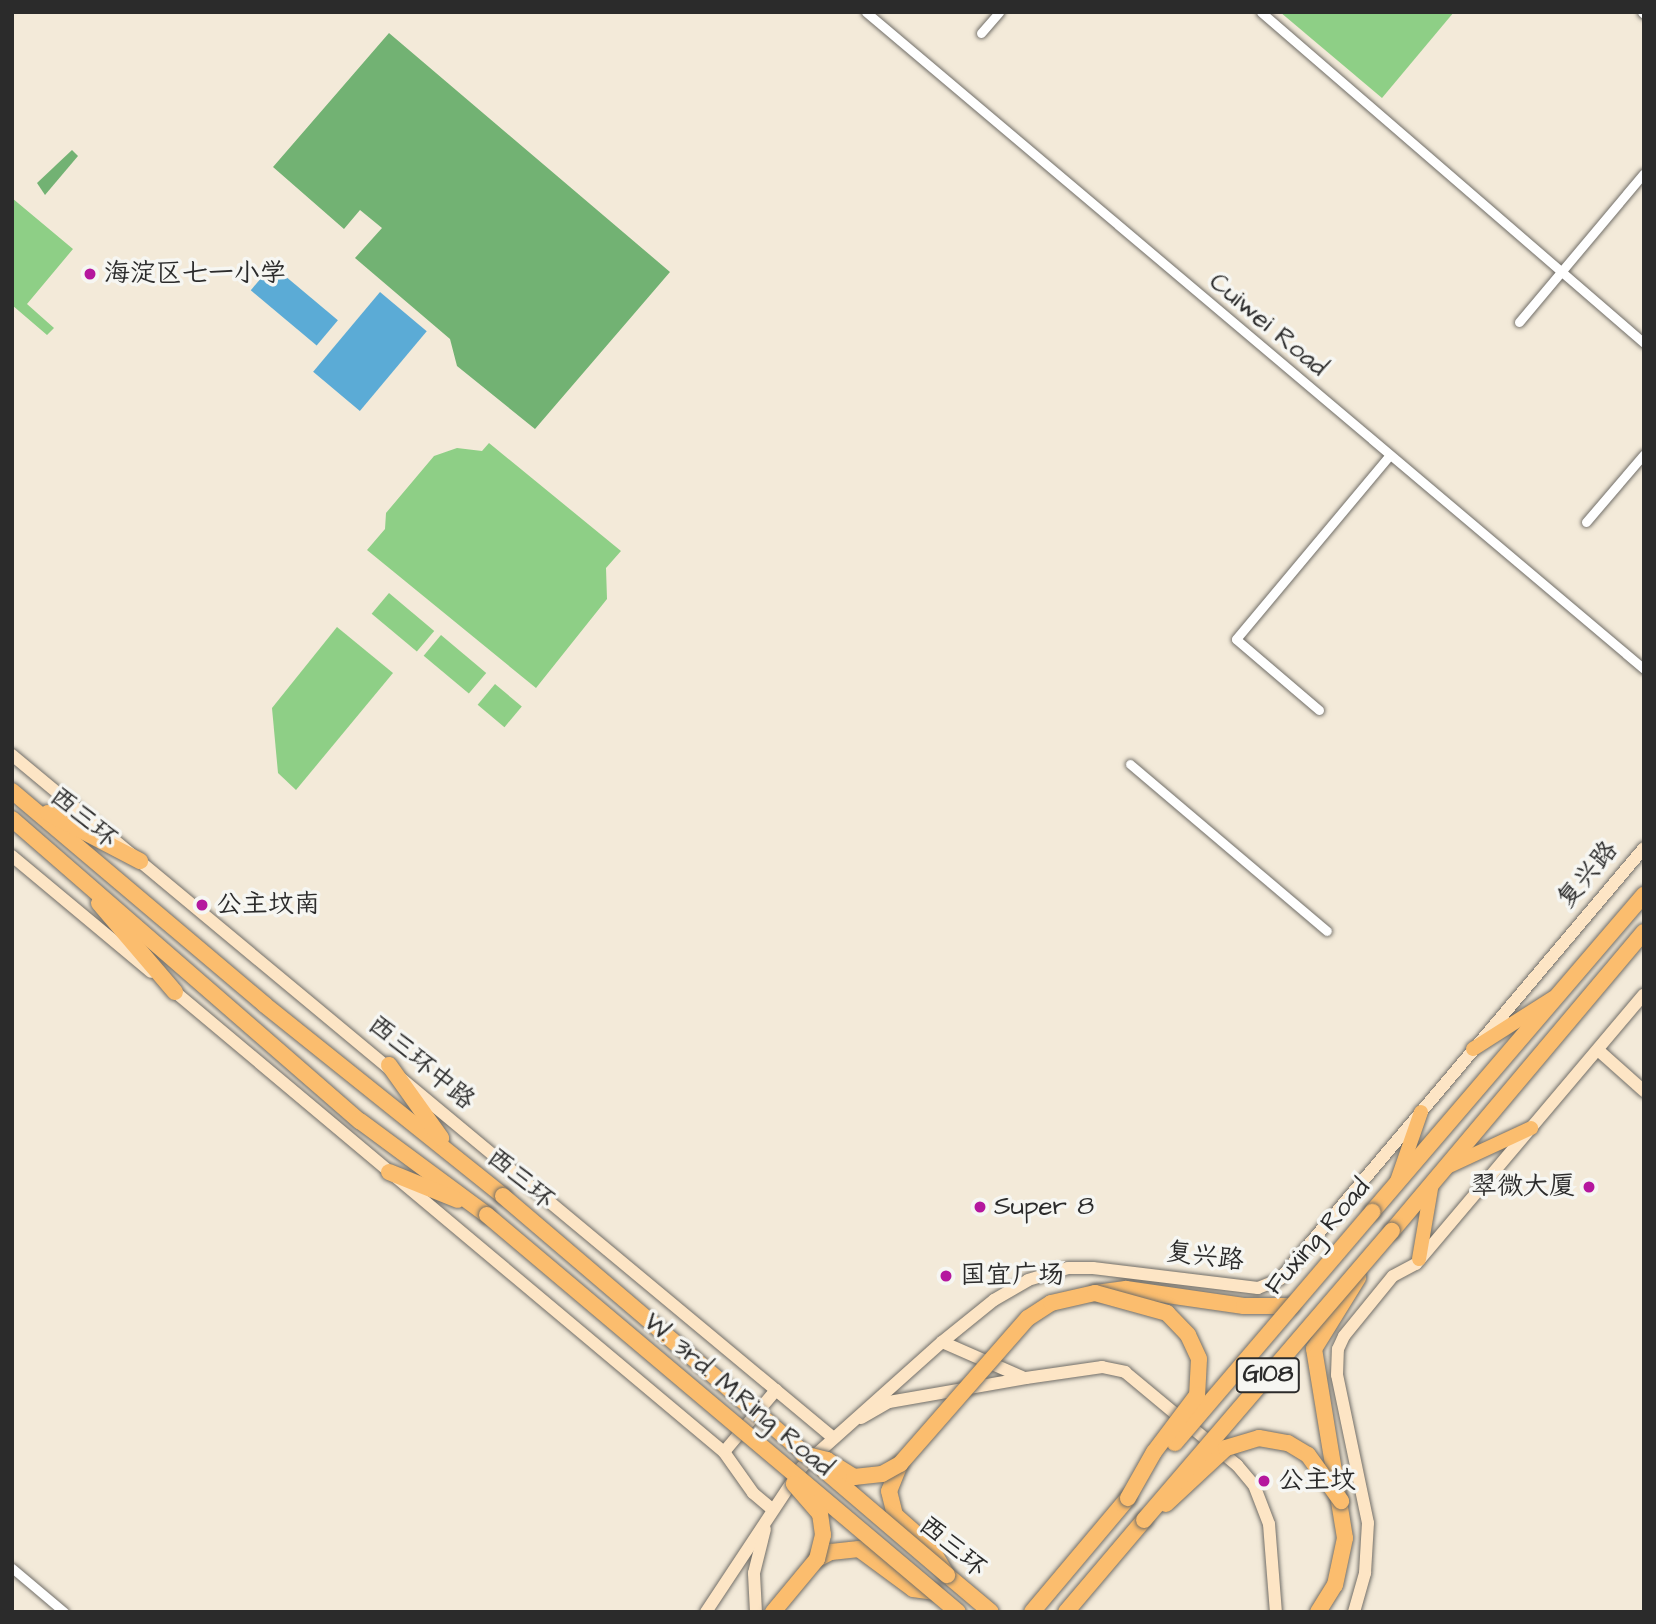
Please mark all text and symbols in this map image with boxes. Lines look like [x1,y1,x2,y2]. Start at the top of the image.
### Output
place label: 海淀区七一小学 [104,258,286,290]
marker: 海淀区七一小学 [82,266,98,282]
street label: Cuiwei Road [1203,267,1333,383]
street label: 西三环 [43,781,123,855]
street label: 复兴路 [1551,835,1625,915]
place label: 公主坟南 [216,889,320,921]
marker: 公主坟南 [194,897,210,913]
street label: 西三环中路 [361,1009,481,1117]
street label: 西三环 [480,1142,560,1216]
place label: 翠微大厦 [1471,1171,1575,1203]
street label: Fuxing Road [1259,1172,1377,1302]
marker: 翠微大厦 [1581,1179,1597,1195]
place label: Super 8 [994,1191,1094,1223]
marker: Super 8 [972,1199,988,1215]
street label: 复兴路 [1164,1237,1246,1277]
place label: 国宜广场 [960,1260,1064,1292]
marker: 国宜广场 [938,1268,954,1284]
street label: W. 3rd. M.Ring Road [637,1307,839,1483]
road number: G108 [1235,1354,1301,1395]
place label: 公主坟 [1278,1465,1356,1497]
marker: 公主坟 [1256,1473,1272,1489]
street label: 西三环 [912,1510,992,1584]

